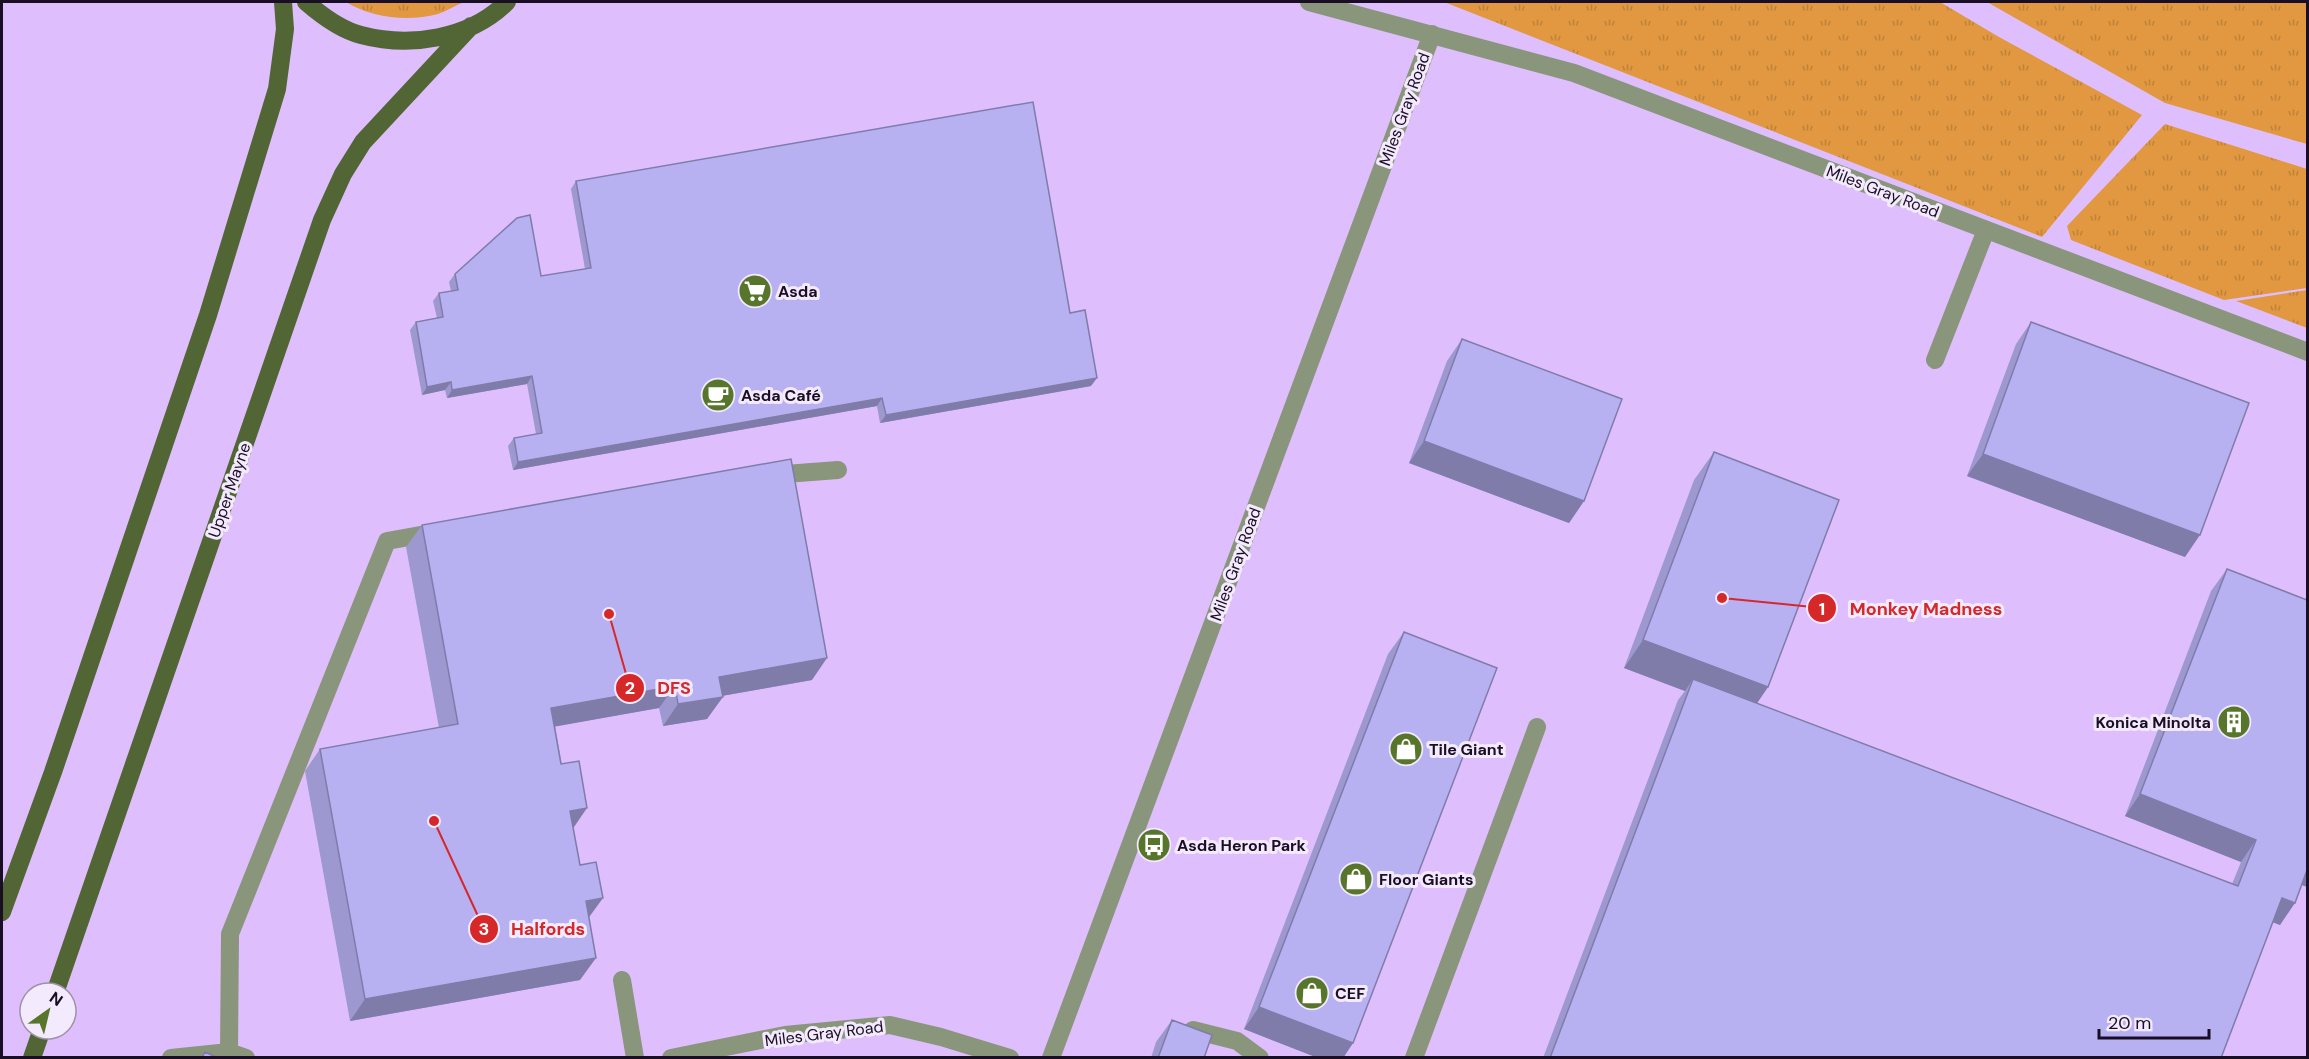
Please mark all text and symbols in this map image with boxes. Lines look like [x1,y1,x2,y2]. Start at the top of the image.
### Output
street label: Miles Gray Road [1374,50,1435,169]
street label: Miles Gray Road [1823,160,1942,223]
supermarket icon: Asda [737,273,773,309]
place label: Asda [778,281,818,302]
cafe icon: Asda Café [700,377,736,413]
place label: Asda Café [741,385,821,406]
street label: Upper Mayne [203,440,255,540]
street label: Miles Gray Road [1205,505,1266,624]
callout: Monkey Madness [1807,590,2014,626]
text: 1 [1819,597,1825,621]
text: Monkey Madness [1850,597,2002,621]
callout: DFS [615,670,703,706]
text: 2 [625,676,635,700]
text: DFS [657,676,691,700]
building icon: Konica Minolta [2216,704,2252,740]
place label: Konica Minolta [2096,712,2211,733]
shop icon: Tile Giant [1388,731,1424,767]
place label: Tile Giant [1429,739,1504,760]
bus stop icon: Asda Heron Park [1136,827,1172,863]
place label: Asda Heron Park [1177,835,1307,856]
shop icon: Floor Giants [1338,861,1374,897]
place label: Floor Giants [1379,869,1474,890]
callout: Halfords [469,911,597,947]
text: 3 [479,917,489,941]
text: Halfords [511,917,585,941]
shop icon: CEF [1294,975,1330,1011]
north arrow [18,981,78,1041]
place label: CEF [1335,983,1365,1004]
text: N [45,987,67,1011]
scale bar [2099,1002,2208,1040]
text: 20 m [2108,1011,2151,1035]
street label: Miles Gray Road [764,1016,884,1051]

